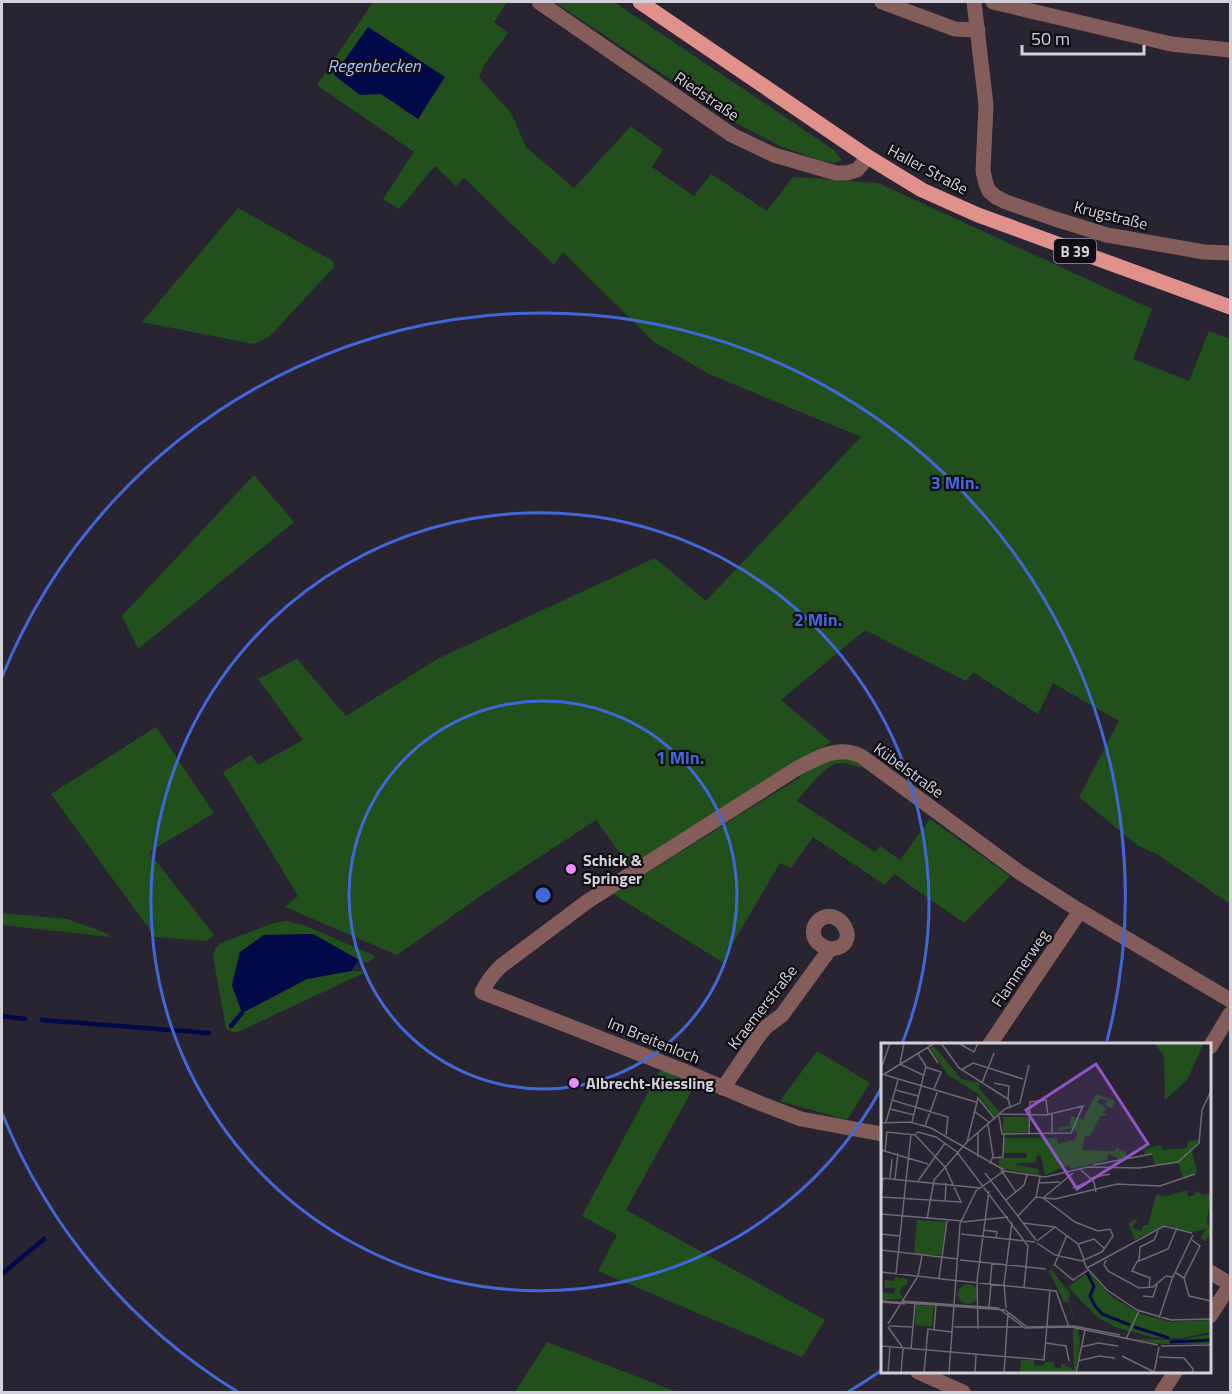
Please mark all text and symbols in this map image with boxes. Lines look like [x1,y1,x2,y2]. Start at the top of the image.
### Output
scale bar [1022,18,1144,56]
text: 50 m [1031,25,1070,52]
water label: Regenbecken [327,52,422,79]
street label: Riedstraße [670,65,744,127]
street label: Haller Straße [883,138,973,200]
street label: Krugstraße [1072,194,1150,236]
road number: B 39 [1054,239,1096,263]
text: 3 Min. [931,469,979,496]
text: 2 Min. [794,606,842,633]
street label: Kübelstraße [869,736,949,804]
text: 1 Min. [656,744,704,771]
place label: Schick & Springer [583,848,643,890]
marker: Schick & Springer [564,862,578,876]
centre of rings [533,885,553,905]
street label: Flammerweg [985,924,1055,1012]
street label: Kraemerstraße [721,960,803,1054]
street label: Im Breitenloch [604,1011,704,1069]
inset map [881,1043,1211,1373]
place label: Albrecht-Kiessling [586,1071,714,1095]
marker: Albrecht-Kiessling [567,1076,581,1090]

